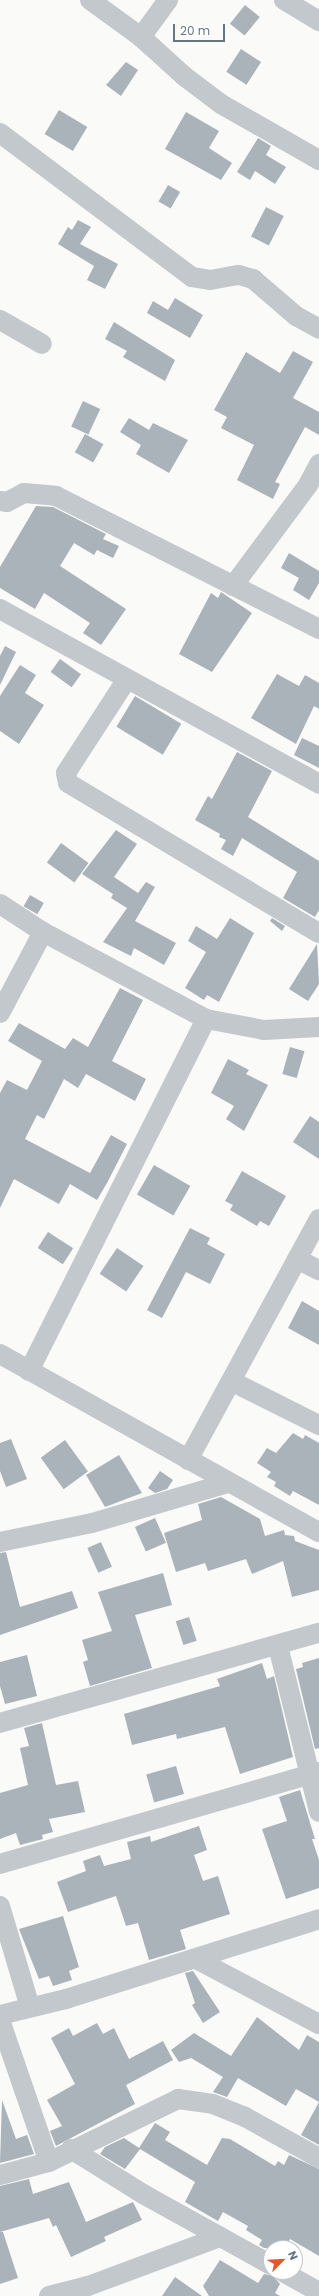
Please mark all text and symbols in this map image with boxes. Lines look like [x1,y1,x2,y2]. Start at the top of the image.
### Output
scale bar [175,16,227,42]
text: 20 m [180,22,210,39]
north arrow [263,2240,303,2280]
text: N [284,2248,302,2263]

